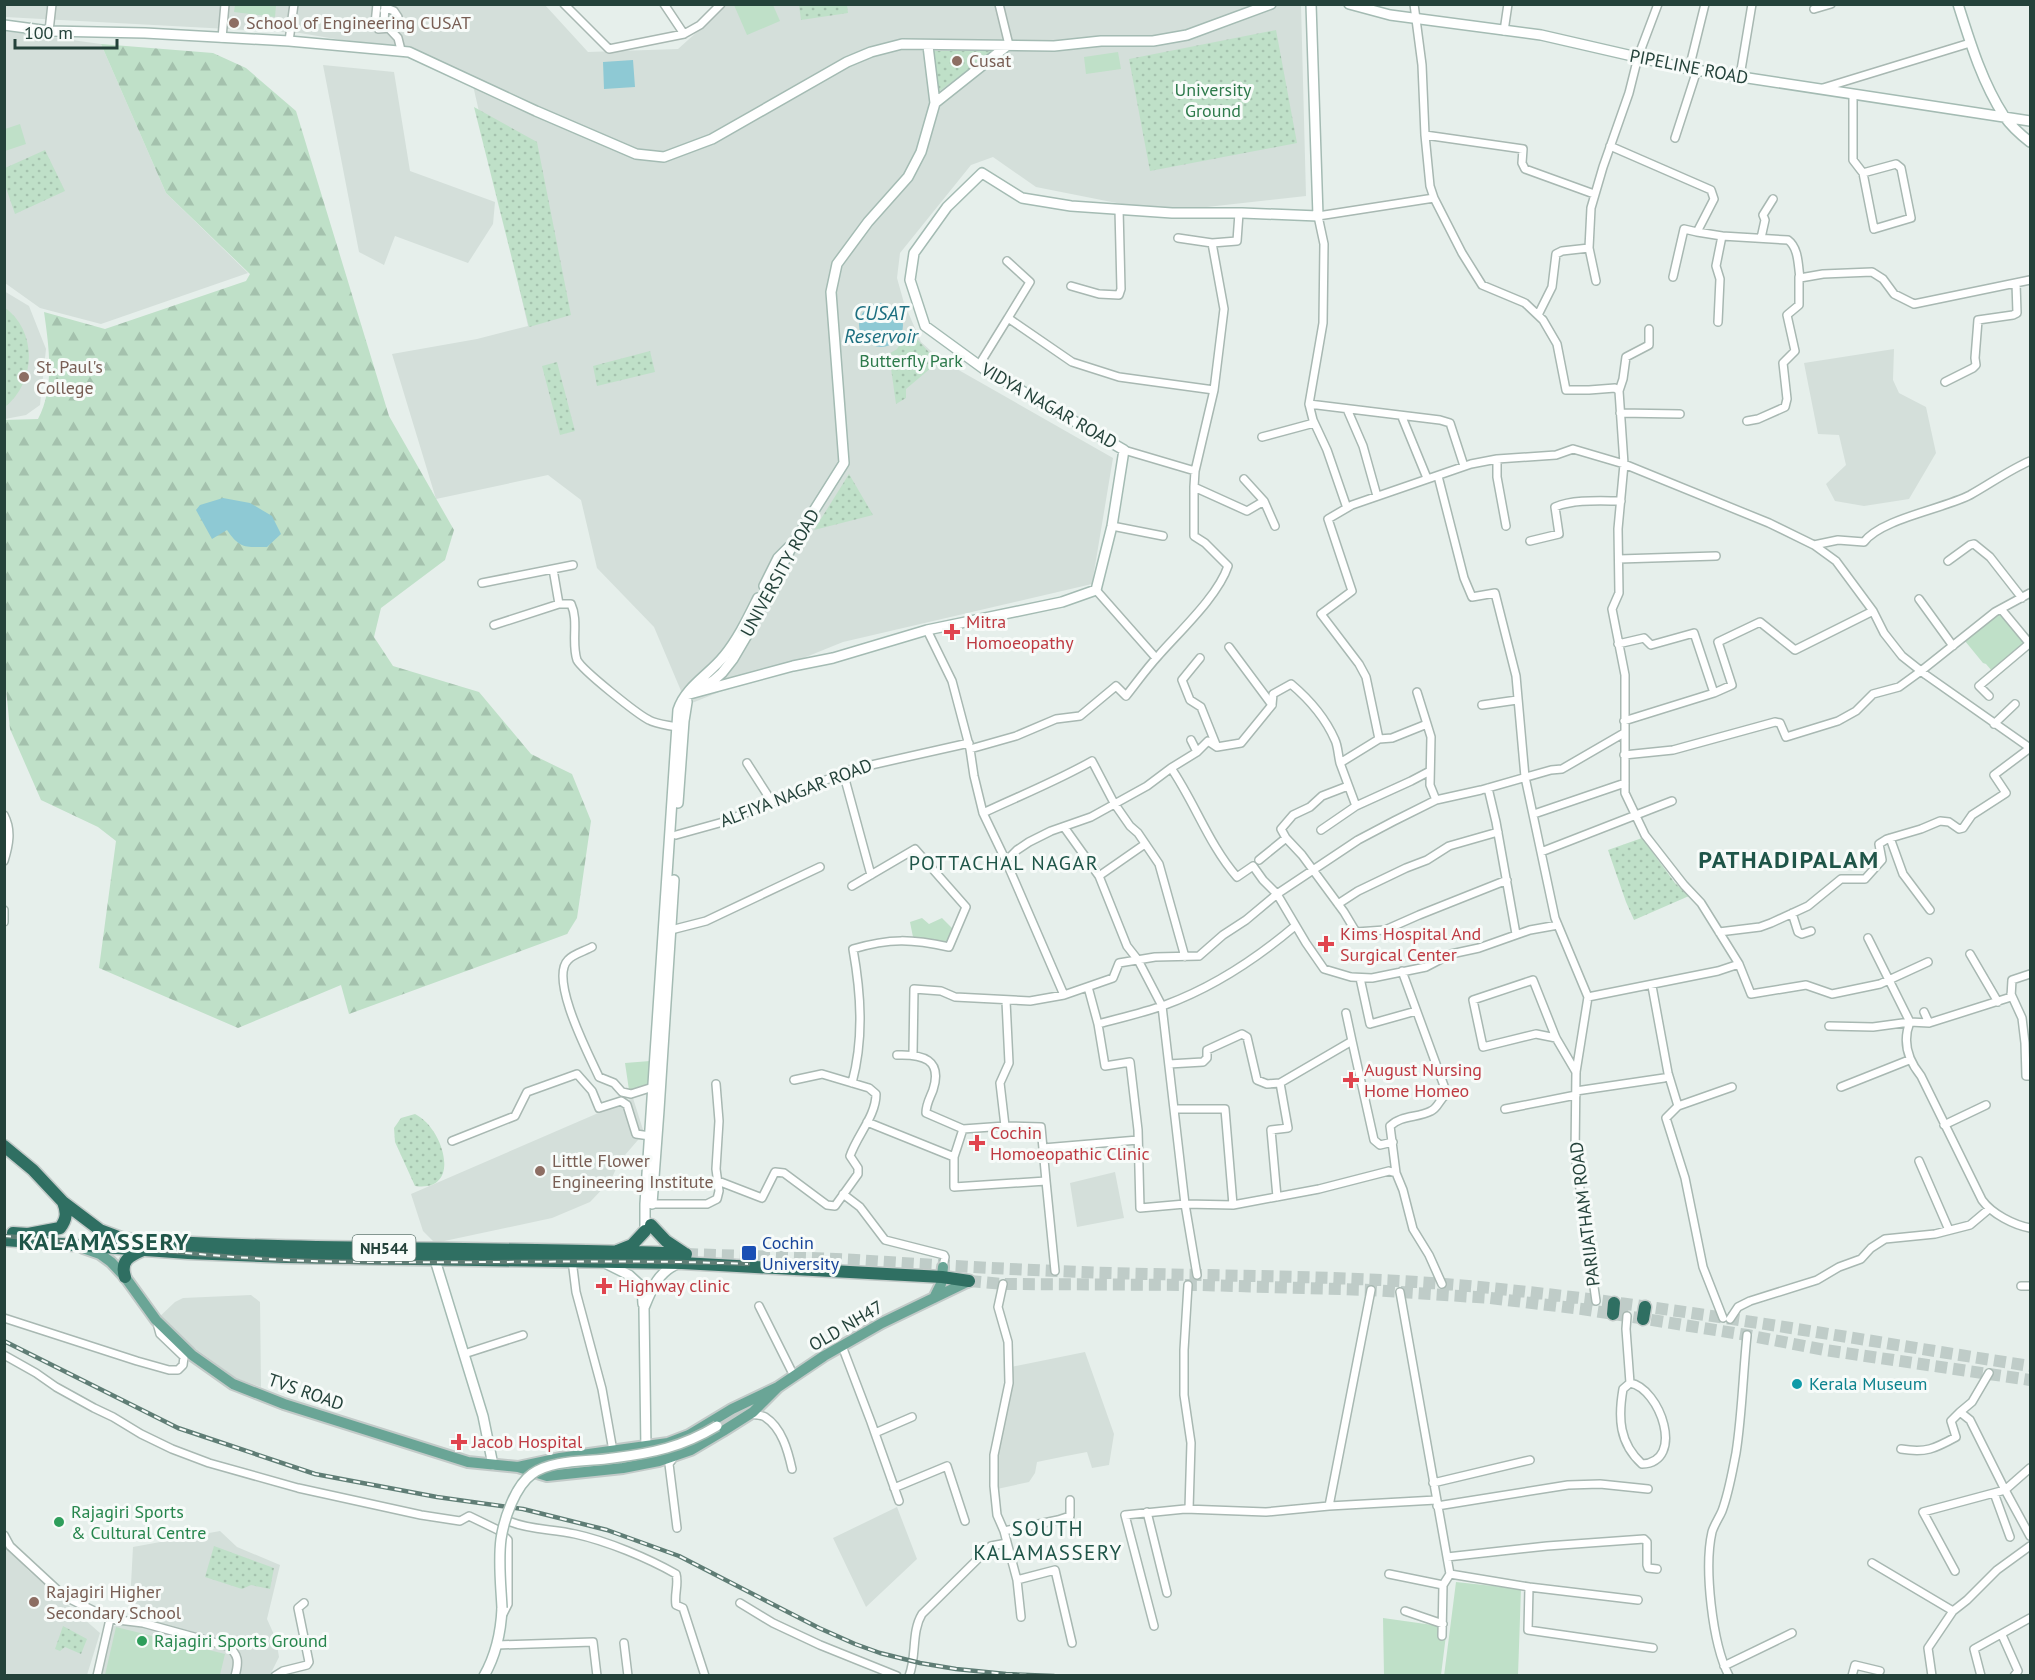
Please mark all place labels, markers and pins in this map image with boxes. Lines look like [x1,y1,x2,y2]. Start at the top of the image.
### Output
place label: School of Engineering CUSAT [246,11,471,34]
marker: School of Engineering CUSAT [227,16,241,30]
place label: Cusat [969,49,1011,72]
marker: Cusat [950,54,964,68]
place label: St. Paul's College [36,355,103,399]
marker: St. Paul's College [17,370,31,384]
place label: Mitra Homoeopathy [966,610,1074,654]
marker: Mitra Homoeopathy [943,623,961,641]
place label: Kims Hospital And Surgical Center [1340,922,1481,966]
marker: Kims Hospital And Surgical Center [1317,935,1335,953]
place label: August Nursing Home Homeo [1364,1058,1482,1102]
marker: August Nursing Home Homeo [1342,1071,1360,1089]
place label: Cochin Homoeopathic Clinic [990,1121,1150,1165]
marker: Cochin Homoeopathic Clinic [968,1134,986,1152]
place label: Little Flower Engineering Institute [552,1149,714,1193]
marker: Little Flower Engineering Institute [533,1164,547,1178]
place label: Cochin University [762,1231,840,1275]
marker: Cochin University [740,1244,758,1262]
place label: Highway clinic [618,1274,730,1297]
marker: Highway clinic [595,1277,613,1295]
place label: Kerala Museum [1809,1372,1927,1395]
marker: Kerala Museum [1790,1377,1804,1391]
place label: Jacob Hospital [471,1430,583,1453]
marker: Jacob Hospital [450,1433,468,1451]
place label: Rajagiri Sports & Cultural Centre [71,1500,206,1544]
marker: Rajagiri Sports & Cultural Centre [52,1515,66,1529]
place label: Rajagiri Higher Secondary School [46,1580,182,1624]
marker: Rajagiri Higher Secondary School [27,1595,41,1609]
place label: Rajagiri Sports Ground [154,1629,328,1652]
marker: Rajagiri Sports Ground [135,1634,149,1648]

